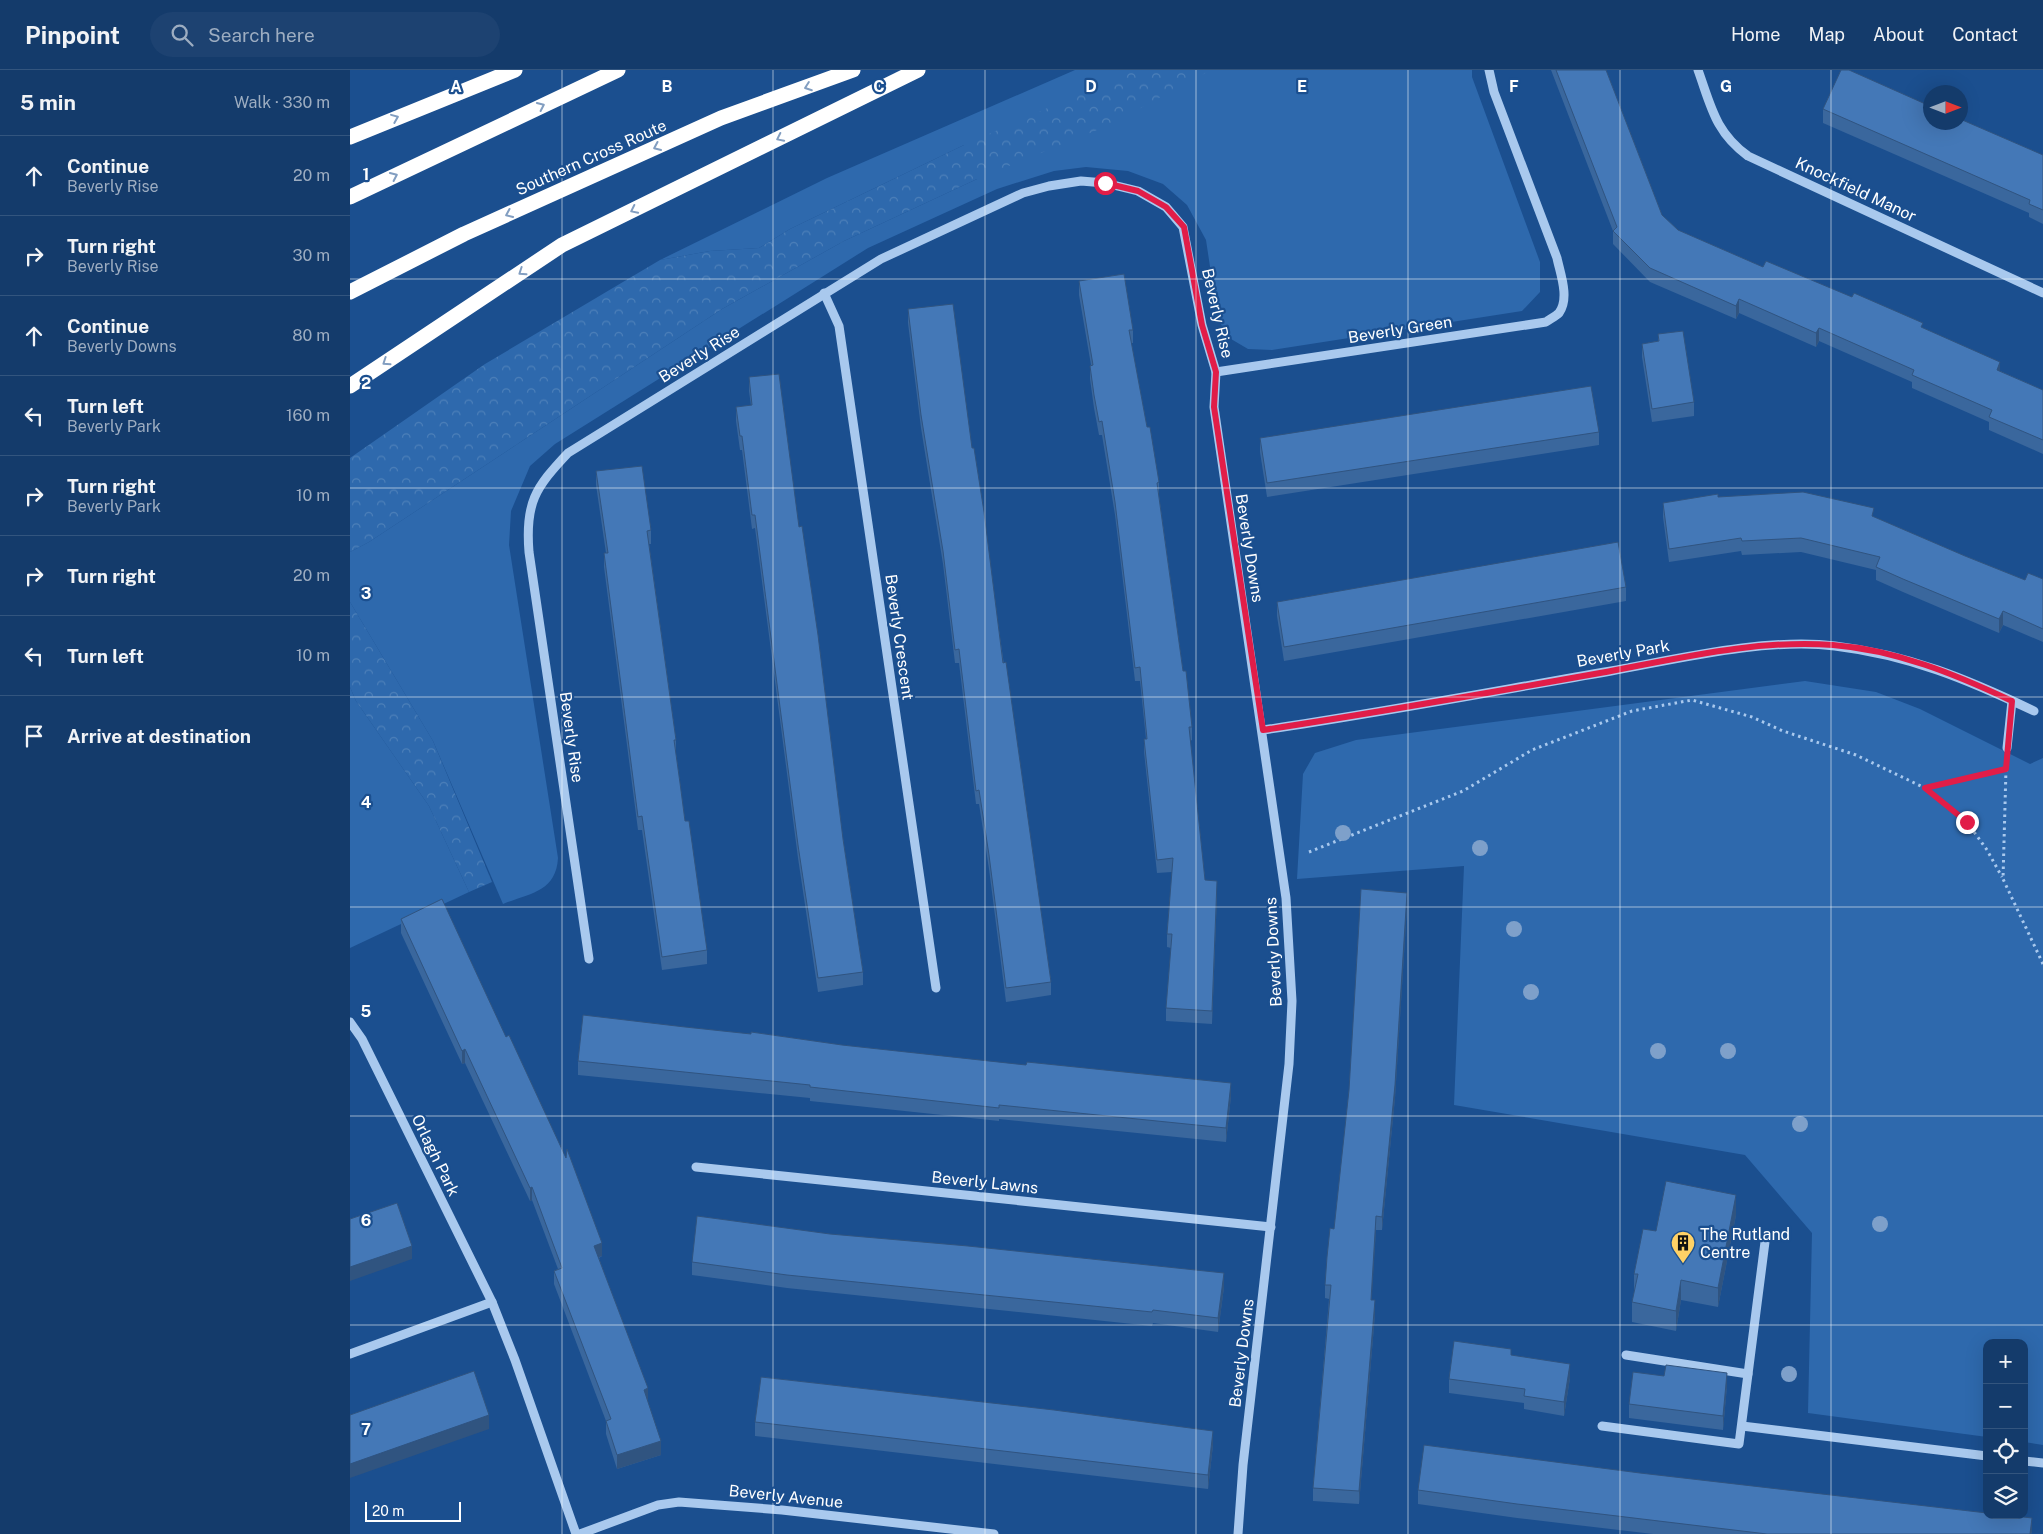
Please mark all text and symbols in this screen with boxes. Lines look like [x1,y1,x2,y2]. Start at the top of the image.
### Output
search box [150,12,500,57]
text: Pinpoint [25,21,120,49]
icon: search [168,21,196,49]
text: Search here [208,24,315,46]
text: Home [1731,24,1781,45]
text: Map [1809,24,1845,45]
text: About [1873,24,1924,45]
text: Contact [1952,24,2018,45]
text: A [450,77,462,96]
text: B [662,77,673,96]
text: C [873,77,885,96]
text: D [1085,77,1097,96]
text: E [1297,77,1307,96]
text: F [1509,77,1519,96]
text: G [1720,77,1732,96]
one-way arrow [804,81,812,91]
north arrow [1923,85,1968,130]
text: 5 min [20,90,76,115]
text: Walk · 330 m [234,93,330,112]
one-way arrow [536,102,545,113]
one-way arrow [390,114,399,124]
street label: Southern Cross Route [513,116,670,199]
one-way arrow [776,132,785,142]
one-way arrow [653,141,662,151]
street label: Knockfield Manor [1792,153,1919,226]
text: Continue [67,155,149,177]
icon: ahead [20,162,48,190]
text: 1 [363,165,369,184]
text: 20 m [293,166,330,185]
one-way arrow [389,172,398,182]
route start [1094,172,1117,195]
text: Beverly Rise [67,177,159,196]
one-way arrow [631,203,640,213]
one-way arrow [505,207,514,218]
text: Turn right [67,235,156,257]
icon: right [20,242,48,270]
text: 30 m [293,246,330,265]
text: Beverly Rise [67,257,159,276]
one-way arrow [518,266,527,275]
street label: Beverly Rise [1198,266,1237,360]
street label: Beverly Green [1347,312,1453,347]
text: Continue [67,315,149,337]
icon: ahead [20,322,48,350]
street label: Beverly Rise [655,322,743,387]
text: 80 m [292,326,330,345]
text: Beverly Downs [67,337,177,356]
one-way arrow [382,356,392,365]
text: 2 [361,374,371,393]
text: Turn left [67,395,144,417]
icon: left [20,402,48,430]
text: 160 m [286,406,330,425]
text: Beverly Park [67,417,161,436]
text: Turn right [67,475,156,497]
icon: right [20,482,48,510]
text: 10 m [296,486,330,505]
street label: Beverly Downs [1232,492,1267,604]
text: Beverly Park [67,497,161,516]
icon: right [20,562,48,590]
text: Turn right [67,565,156,587]
text: 20 m [293,566,330,585]
street label: Beverly Crescent [881,573,918,701]
text: 3 [361,584,371,603]
street label: Beverly Park [1575,636,1671,671]
icon: left [20,642,48,670]
text: Turn left [67,645,144,667]
text: 10 m [296,646,330,665]
street label: Beverly Rise [556,690,587,784]
icon: arrive [20,722,48,750]
text: Arrive at destination [67,725,251,747]
text: 4 [361,793,372,812]
route end [1956,811,1979,834]
street label: Beverly Downs [1261,897,1286,1007]
text: 5 [361,1002,372,1021]
street label: Orlagh Park [408,1111,464,1199]
street label: Beverly Lawns [931,1167,1039,1198]
text: 6 [361,1211,371,1230]
place label: The Rutland Centre [1700,1225,1790,1262]
building icon: The Rutland Centre [1670,1230,1696,1264]
street label: Beverly Downs [1225,1298,1258,1409]
map controls [1983,1339,2028,1519]
button: + [1983,1339,2028,1384]
button: − [1983,1384,2028,1429]
text: 7 [361,1420,371,1439]
button: locate [1983,1429,2028,1474]
button: layers [1983,1474,2028,1519]
street label: Beverly Avenue [728,1481,844,1512]
scale bar [365,1499,461,1522]
text: 20 m [372,1503,404,1519]

